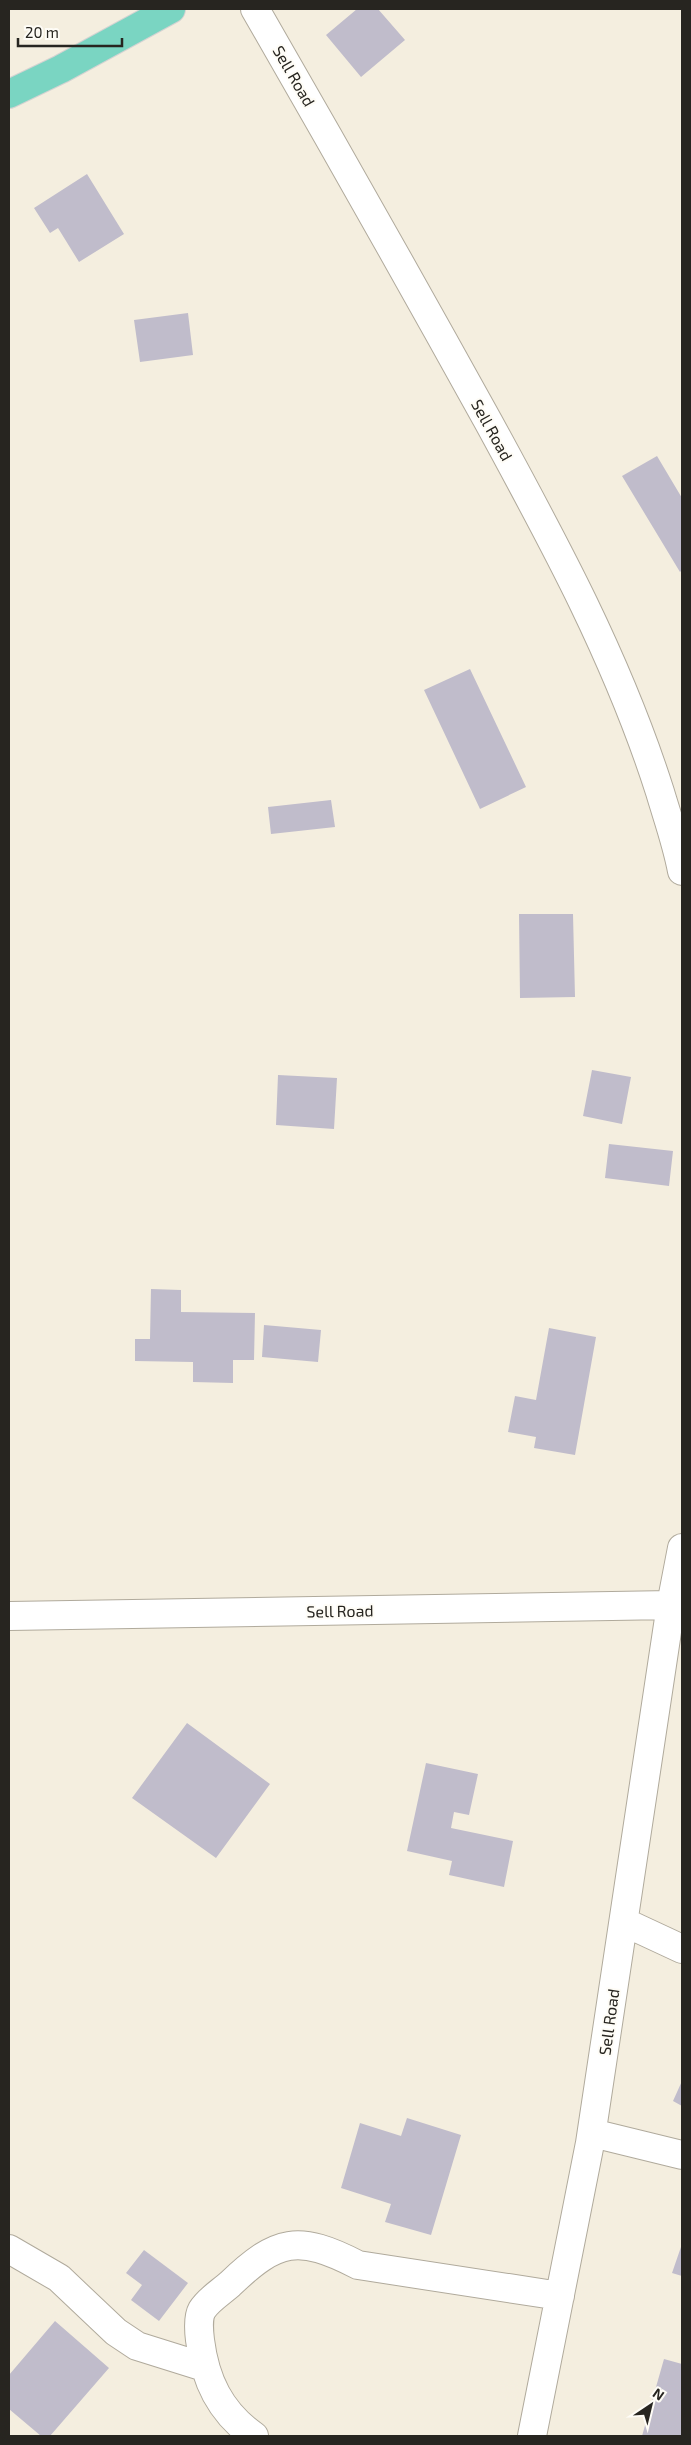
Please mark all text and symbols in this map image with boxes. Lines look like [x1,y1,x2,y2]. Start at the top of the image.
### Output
scale bar [18,15,121,47]
text: 20 m [25,23,59,41]
street label: Sell Road [269,42,319,110]
street label: Sell Road [468,396,517,464]
street label: Sell Road [306,1600,374,1621]
street label: Sell Road [594,1987,623,2056]
north arrow [626,2380,676,2430]
text: N [650,2384,668,2404]

